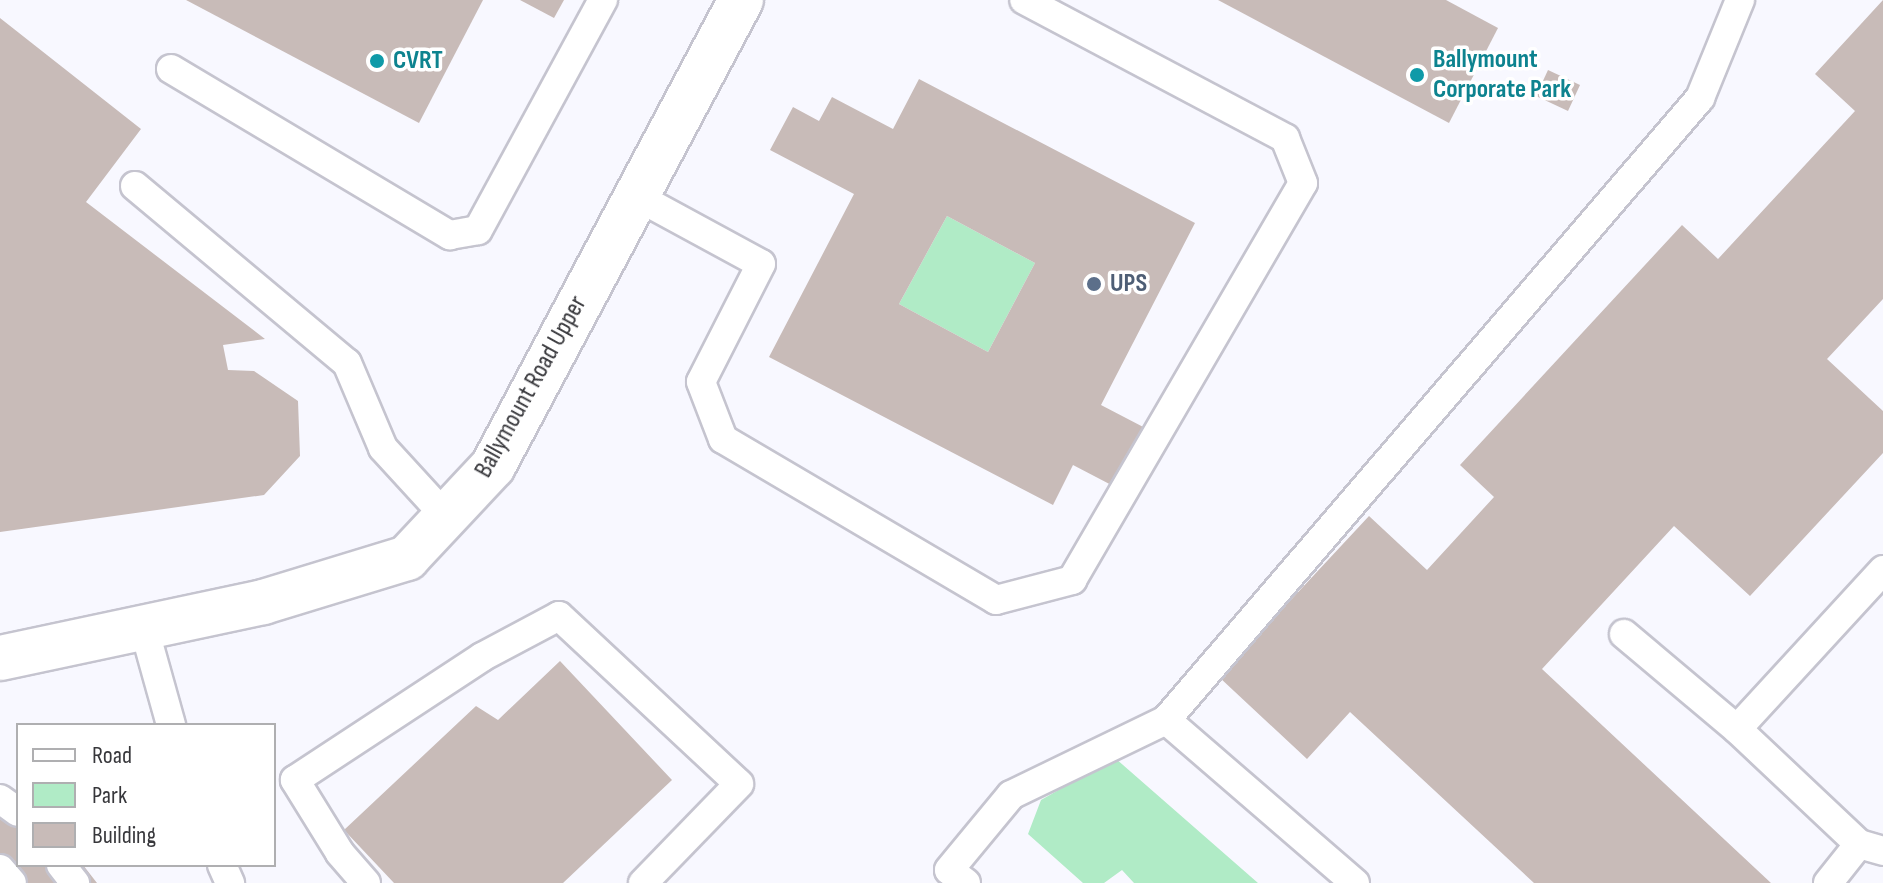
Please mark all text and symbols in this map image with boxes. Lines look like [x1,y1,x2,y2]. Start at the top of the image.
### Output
place label: Ballymount Corporate Park [1433,44,1571,106]
place label: CVRT [393,45,443,77]
marker: CVRT [368,52,386,70]
marker: Ballymount Corporate Park [1408,66,1426,84]
place label: UPS [1110,268,1147,300]
marker: UPS [1085,275,1103,293]
street label: Ballymount Road Upper [468,291,594,483]
legend [16,723,276,867]
text: Road [92,741,132,770]
text: Park [92,781,127,810]
text: Building [92,821,156,850]

